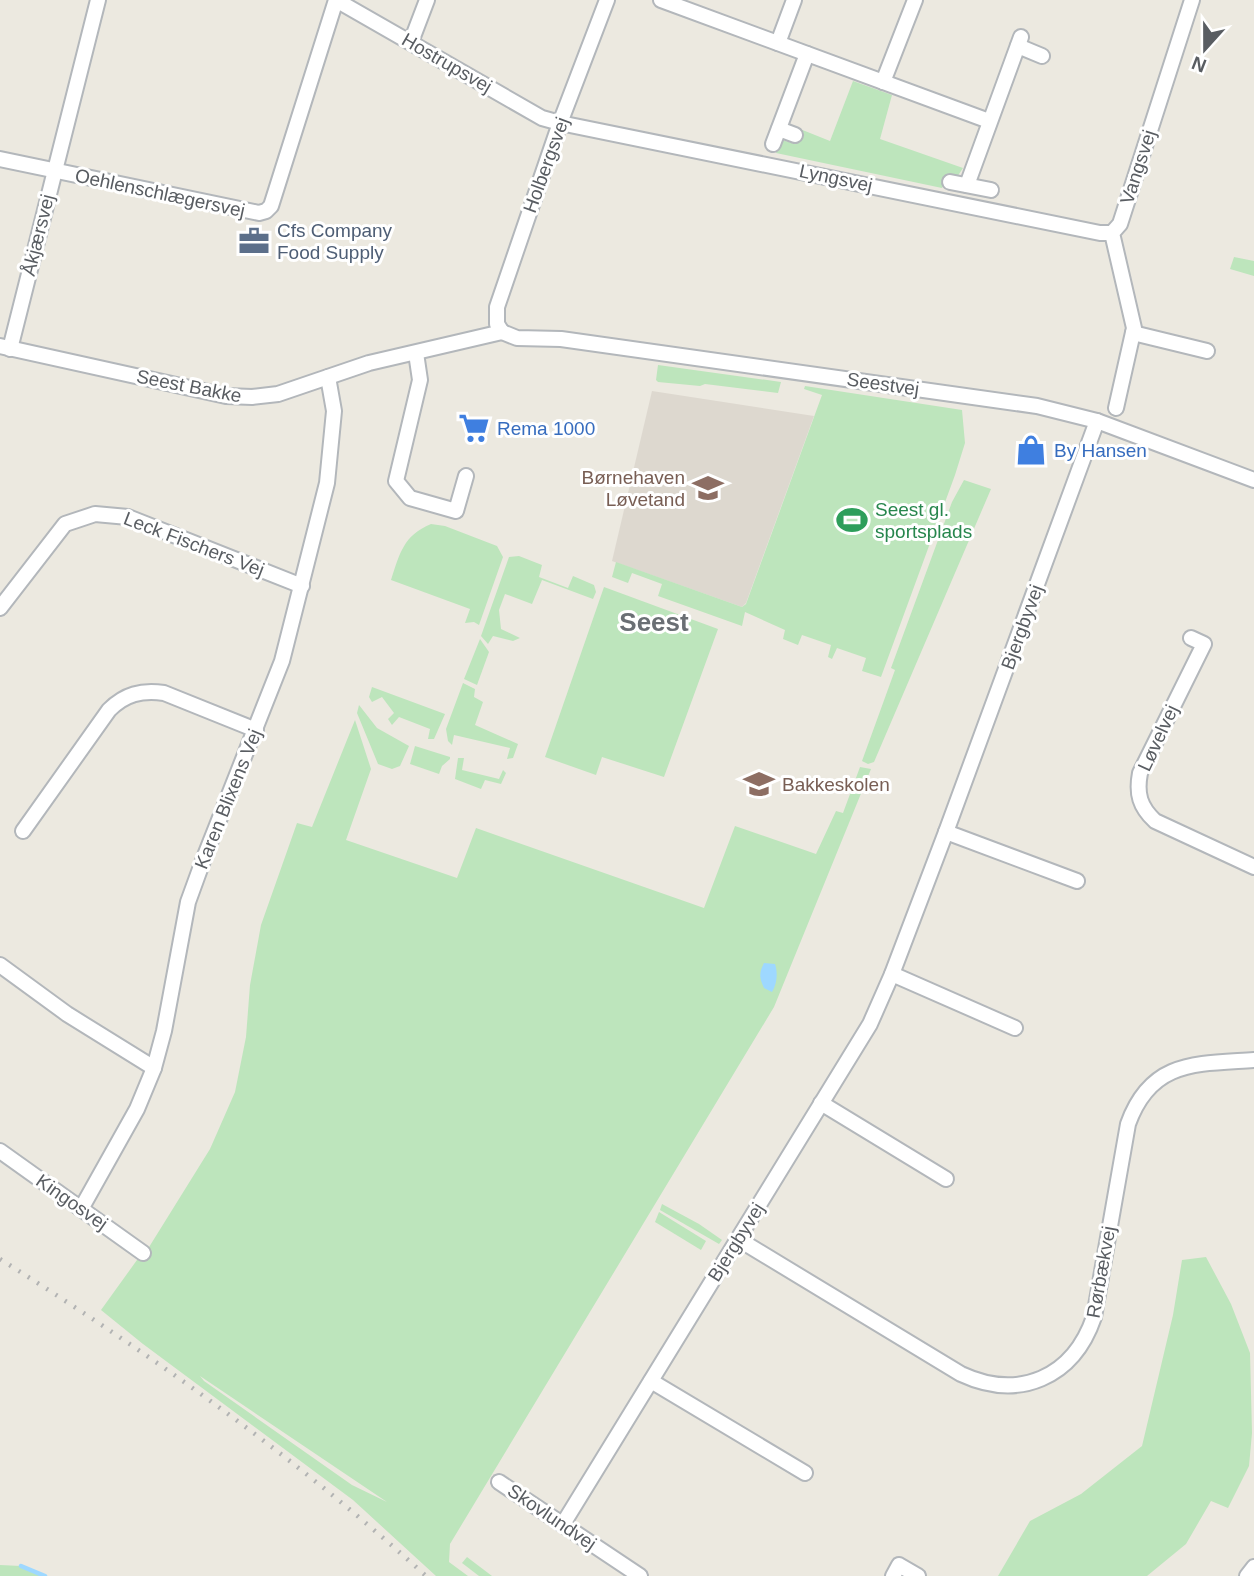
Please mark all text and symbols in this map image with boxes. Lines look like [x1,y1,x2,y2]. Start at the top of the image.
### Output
north arrow [1170,14,1240,84]
street label: Hostrupsvej [398,29,496,97]
text: N [1189,52,1209,77]
street label: Holbergsvej [519,114,573,216]
street label: Vangsvej [1116,127,1160,207]
street label: Lyngsvej [797,160,875,196]
street label: Oehlenschlægersvej [73,165,247,221]
street label: Åkjærsvej [18,192,58,278]
place label: Cfs Company Food Supply [277,220,393,263]
office icon: Cfs Company Food Supply [237,224,271,258]
street label: Seest Bakke [135,366,243,406]
street label: Seestvej [845,369,921,399]
supermarket icon: Rema 1000 [457,411,491,445]
place label: Rema 1000 [497,418,595,439]
shop icon: By Hansen [1014,433,1048,467]
place label: By Hansen [1054,440,1147,461]
place label: Børnehaven Løvetand [581,467,685,510]
school or university icon: Børnehaven Løvetand [691,471,725,505]
place label: Seest gl. sportsplads [875,499,972,542]
sports icon: Seest gl. sportsplads [835,503,869,537]
street label: Leck Fischers Vej [121,508,267,580]
street label: Bjergbyvej [997,582,1047,672]
district label: Seest [619,607,689,637]
street label: Løvelvej [1134,702,1182,774]
street label: Karen Blixens Vej [190,726,266,872]
school or university icon: Bakkeskolen [742,767,776,801]
place label: Bakkeskolen [782,774,890,795]
street label: Kingosvej [32,1170,112,1234]
street label: Bjergbyvej [704,1199,768,1285]
street label: Rørbækvej [1083,1224,1119,1320]
street label: Skovlundvej [504,1480,600,1554]

